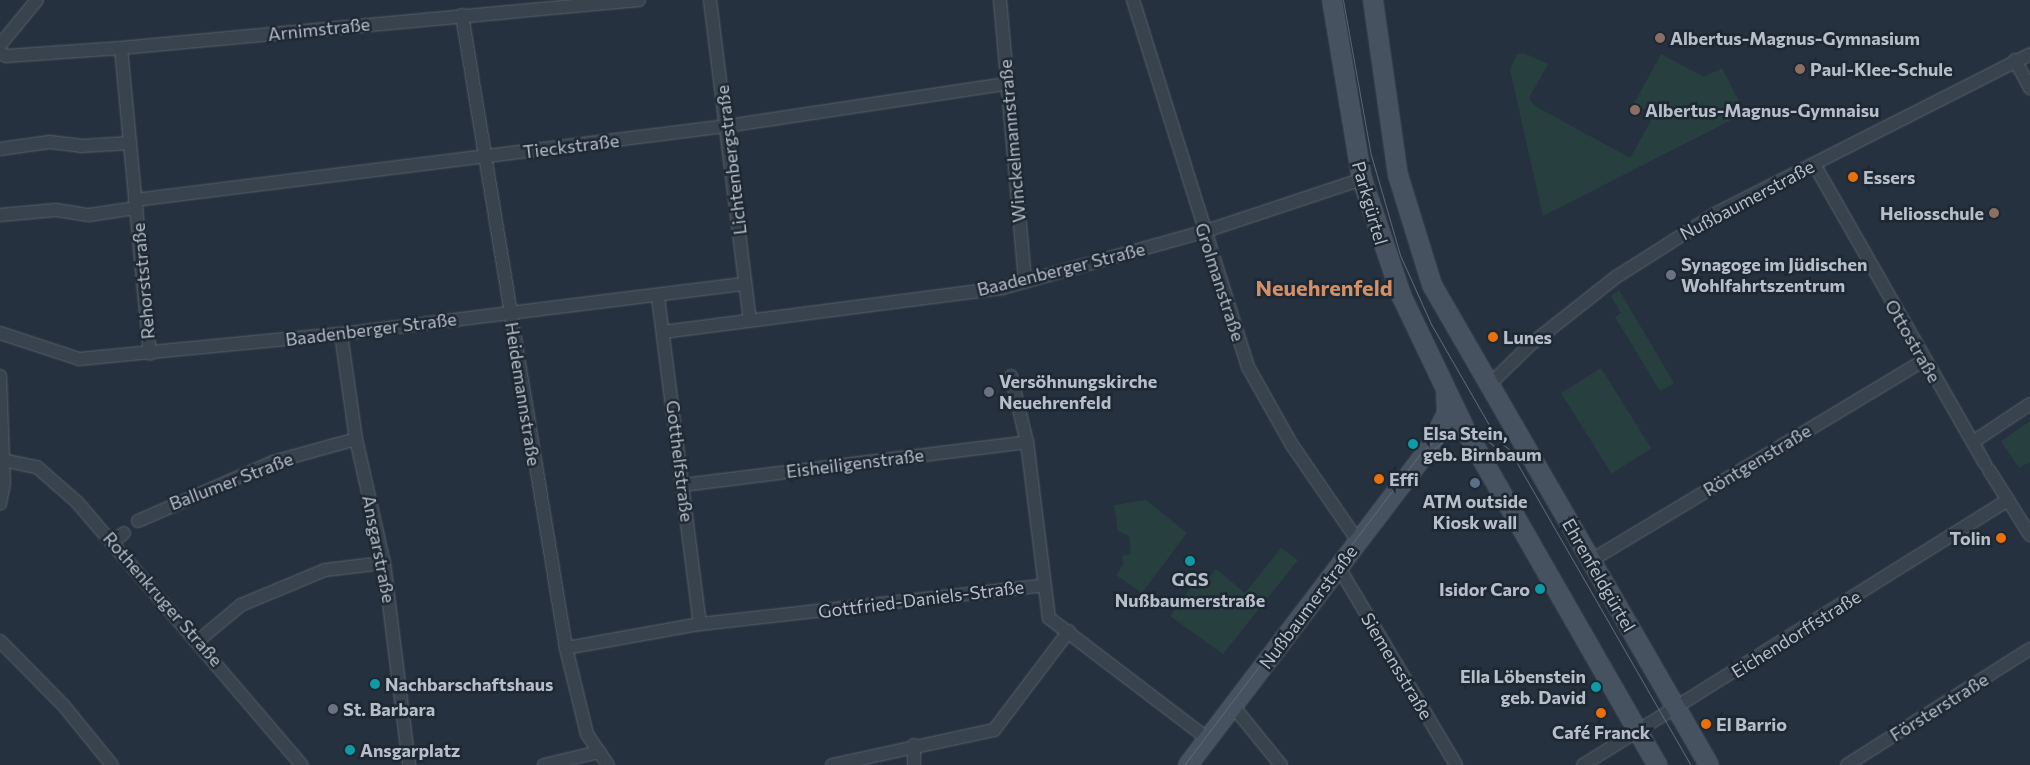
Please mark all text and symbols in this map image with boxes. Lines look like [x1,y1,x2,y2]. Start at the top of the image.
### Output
street label: Arnimstraße [267,13,371,45]
place label: Albertus-Magnus-Gymnasium [1670,27,1920,49]
marker: Albertus-Magnus-Gymnasium [1654,32,1666,44]
place label: Paul-Klee-Schule [1810,58,1953,80]
street label: Winckelmannstraße [994,59,1030,223]
marker: Paul-Klee-Schule [1794,63,1806,75]
street label: Lichtenbergstraße [711,84,751,236]
place label: Albertus-Magnus-Gymnaisu [1645,99,1879,121]
marker: Albertus-Magnus-Gymnaisu [1629,104,1641,116]
street label: Tieckstraße [522,129,620,163]
street label: Nußbaumerstraße [1676,155,1818,245]
street label: Parkgürtel [1348,159,1392,247]
place label: Essers [1863,166,1915,188]
marker: Essers [1847,171,1859,183]
place label: Heliosschule [1880,202,1984,224]
marker: Heliosschule [1988,207,2000,219]
street label: Grolmanstraße [1191,220,1249,344]
street label: Rehorststraße [127,222,159,340]
street label: Baadenberger Straße [975,238,1147,300]
place label: Synagoge im Jüdischen Wohlfahrtszentrum [1681,254,1867,296]
marker: Synagoge im Jüdischen Wohlfahrtszentrum [1665,269,1677,281]
district label: Neuehrenfeld [1255,275,1393,301]
street label: Ottostraße [1881,296,1945,386]
street label: Baadenberger Straße [284,308,458,350]
street label: Heidemannstraße [501,320,545,468]
place label: Lunes [1503,326,1552,348]
marker: Lunes [1487,331,1499,343]
place label: Versöhnungskirche Neuehrenfeld [999,371,1157,414]
marker: Versöhnungskirche Neuehrenfeld [983,386,995,398]
street label: Gotthelfstraße [662,399,698,523]
street label: Röntgenstraße [1699,419,1815,501]
place label: Elsa Stein, geb. Birnbaum [1423,423,1542,466]
marker: Elsa Stein, geb. Birnbaum [1407,438,1419,450]
street label: Eisheiligenstraße [785,444,925,482]
street label: Ballumer Straße [166,448,296,514]
place label: Effi [1389,468,1419,490]
marker: Effi [1373,473,1385,485]
marker: ATM outside Kiosk wall [1469,477,1481,489]
place label: ATM outside Kiosk wall [1422,491,1528,534]
street label: Ansgarstraße [358,493,400,605]
street label: Ehrenfeldgürtel [1558,515,1640,635]
street label: Rothenkruger Straße [99,527,227,671]
place label: Tolin [1950,527,1991,549]
marker: Tolin [1995,532,2007,544]
street label: Nußbaumerstraße [1255,541,1361,673]
marker: GGS Nußbaumerstraße [1184,555,1196,567]
place label: GGS Nußbaumerstraße [1115,569,1265,612]
street label: Gottfried-Daniels-Straße [817,576,1025,622]
place label: Isidor Caro [1439,578,1530,600]
marker: Isidor Caro [1534,583,1546,595]
street label: Eichendorffstraße [1727,585,1865,683]
street label: Siemensstraße [1357,609,1437,723]
place label: Ella Löbenstein geb. David [1460,666,1586,709]
street label: Försterstraße [1886,668,1992,746]
place label: Nachbarschaftshaus [385,673,553,695]
marker: Nachbarschaftshaus [369,678,381,690]
marker: Ella Löbenstein geb. David [1590,681,1602,693]
place label: St. Barbara [343,698,435,720]
marker: St. Barbara [327,703,339,715]
marker: Café Franck [1595,707,1607,719]
place label: El Barrio [1716,713,1787,735]
marker: El Barrio [1700,718,1712,730]
place label: Café Franck [1552,721,1650,743]
place label: Ansgarplatz [360,739,460,761]
marker: Ansgarplatz [344,744,356,756]

